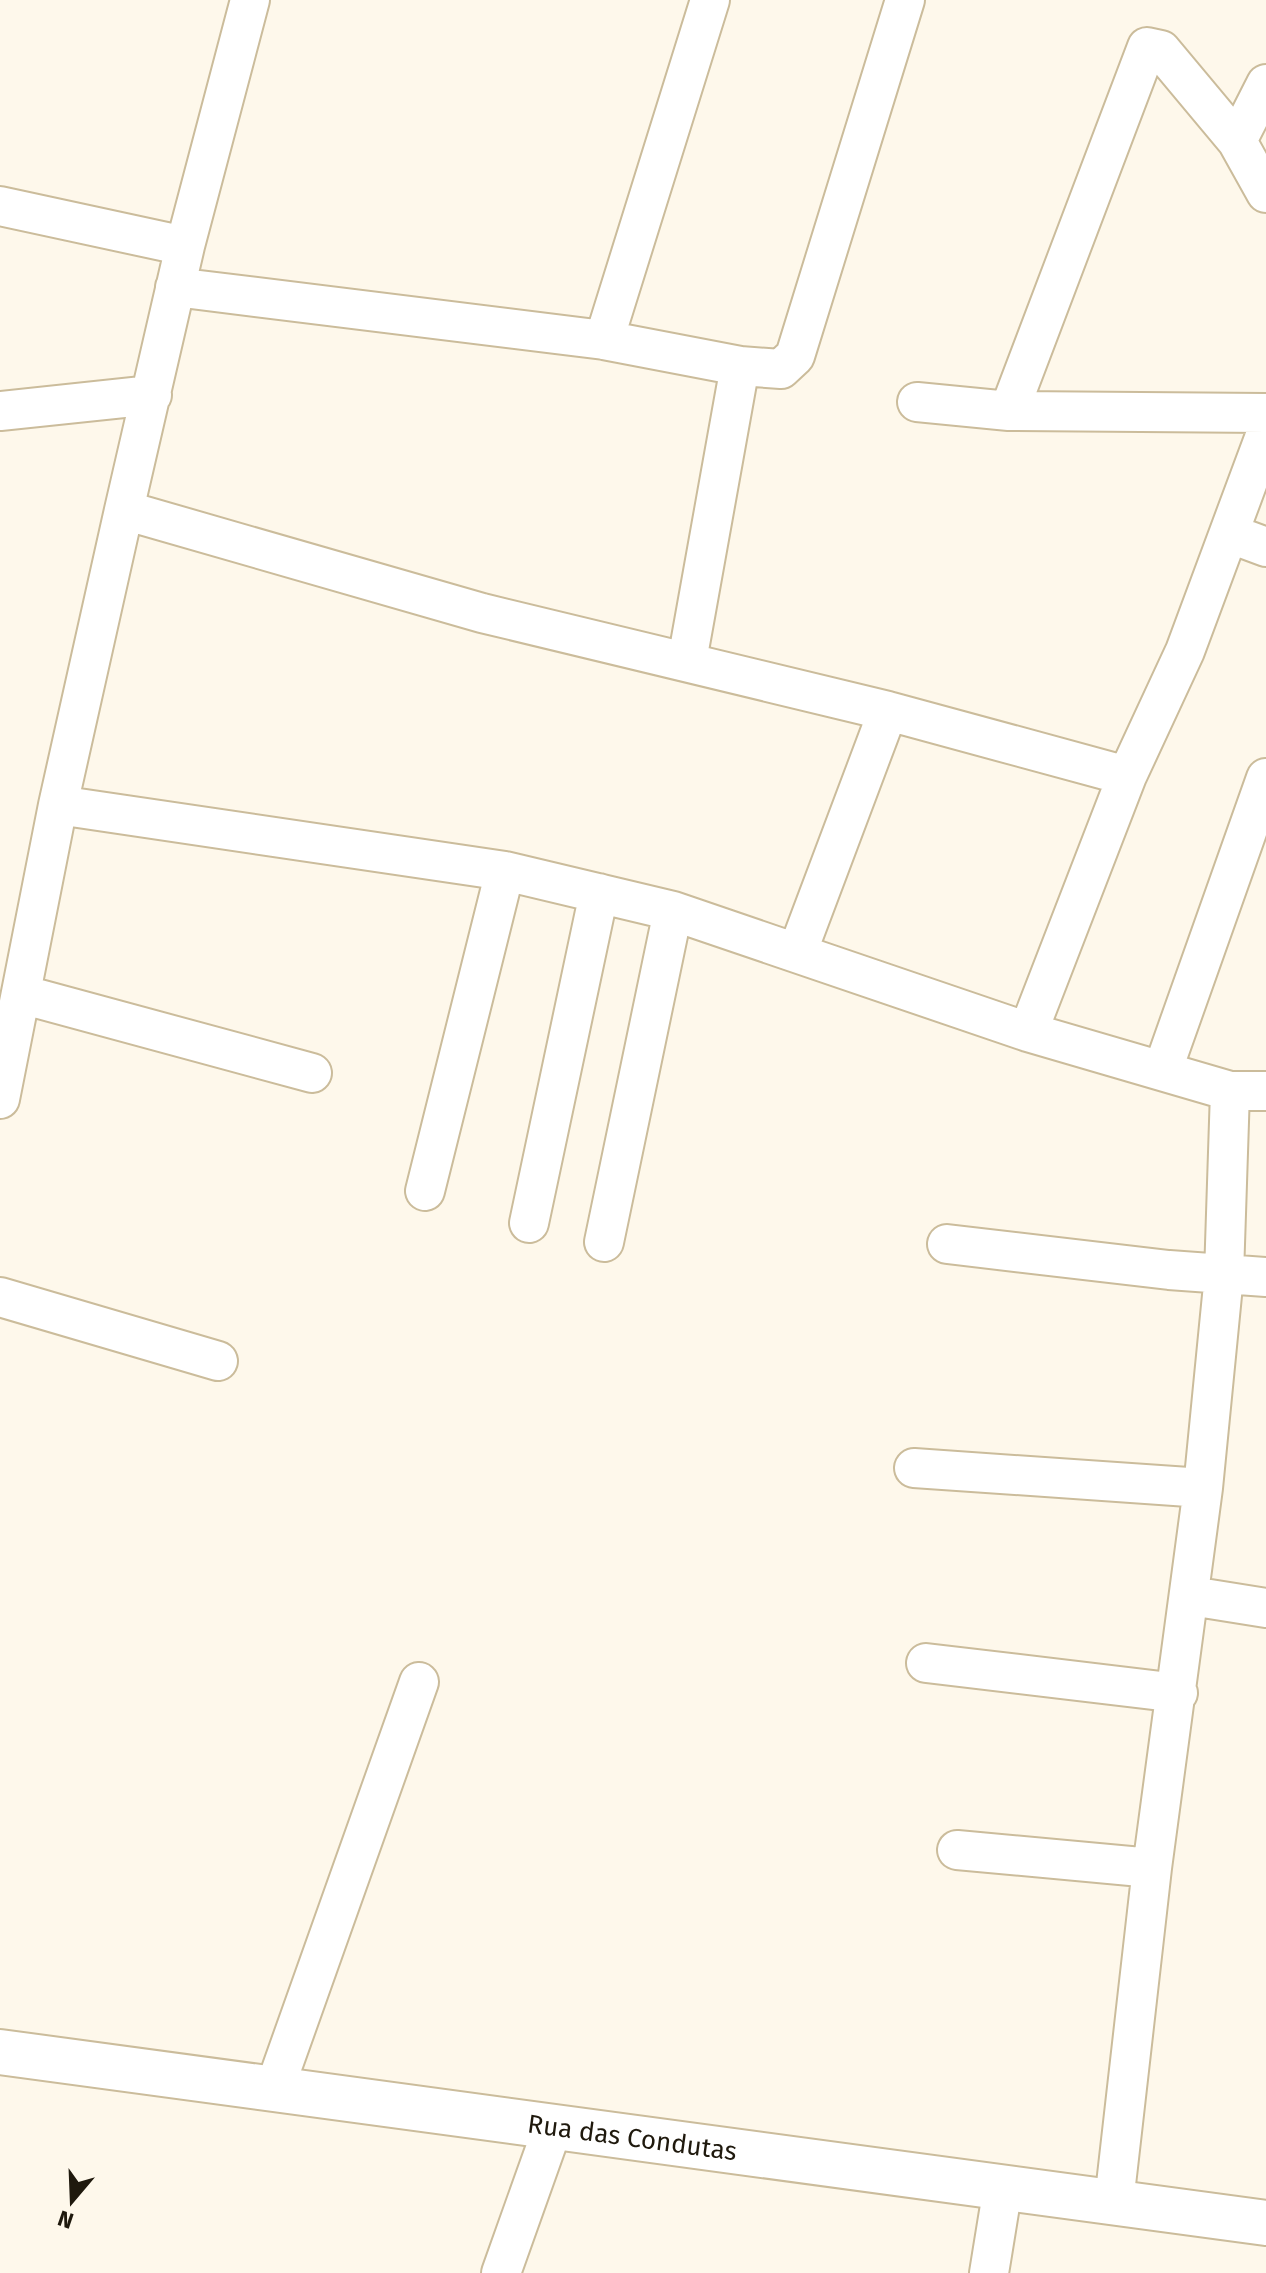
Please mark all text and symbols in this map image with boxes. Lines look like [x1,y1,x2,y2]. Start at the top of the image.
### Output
street label: Rua das Condutas [526,2108,739,2167]
north arrow [32,2161,112,2241]
text: N [54,2204,77,2235]

